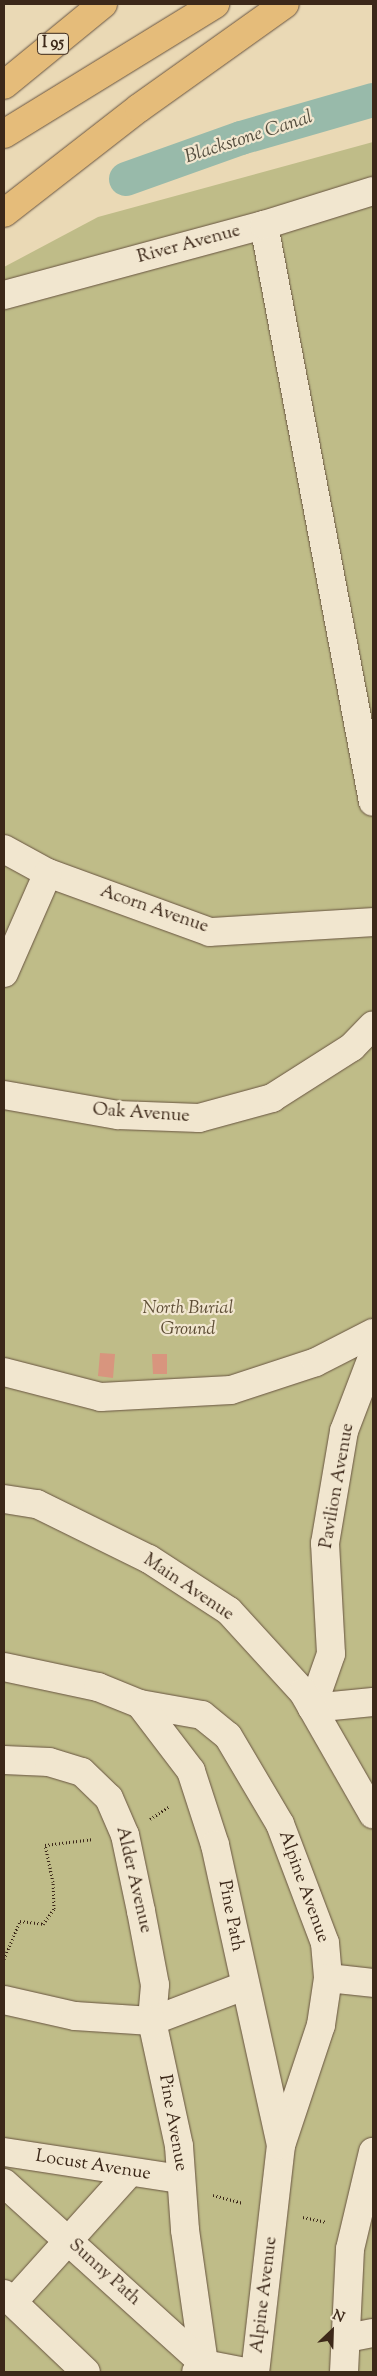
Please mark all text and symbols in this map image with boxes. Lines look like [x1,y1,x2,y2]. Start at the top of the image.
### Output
road number: I 95 [37,31,69,58]
water label: Blackstone Canal [182,107,316,169]
street label: River Avenue [135,221,243,269]
street label: Acorn Avenue [97,881,211,939]
street label: Oak Avenue [92,1100,190,1128]
park label: North Burial Ground [143,1299,233,1342]
street label: Pavilion Avenue [316,1422,360,1550]
street label: Main Avenue [139,1550,237,1626]
street label: Alder Avenue [110,1825,156,1935]
street label: Alpine Avenue [273,1828,333,1946]
street label: Pine Path [212,1878,248,1954]
street label: Pine Avenue [153,2073,191,2173]
street label: Locust Avenue [34,2146,152,2186]
street label: Sunny Path [64,2235,144,2311]
street label: Alpine Avenue [247,2235,283,2355]
north arrow [307,2306,357,2356]
text: N [329,2306,347,2329]

